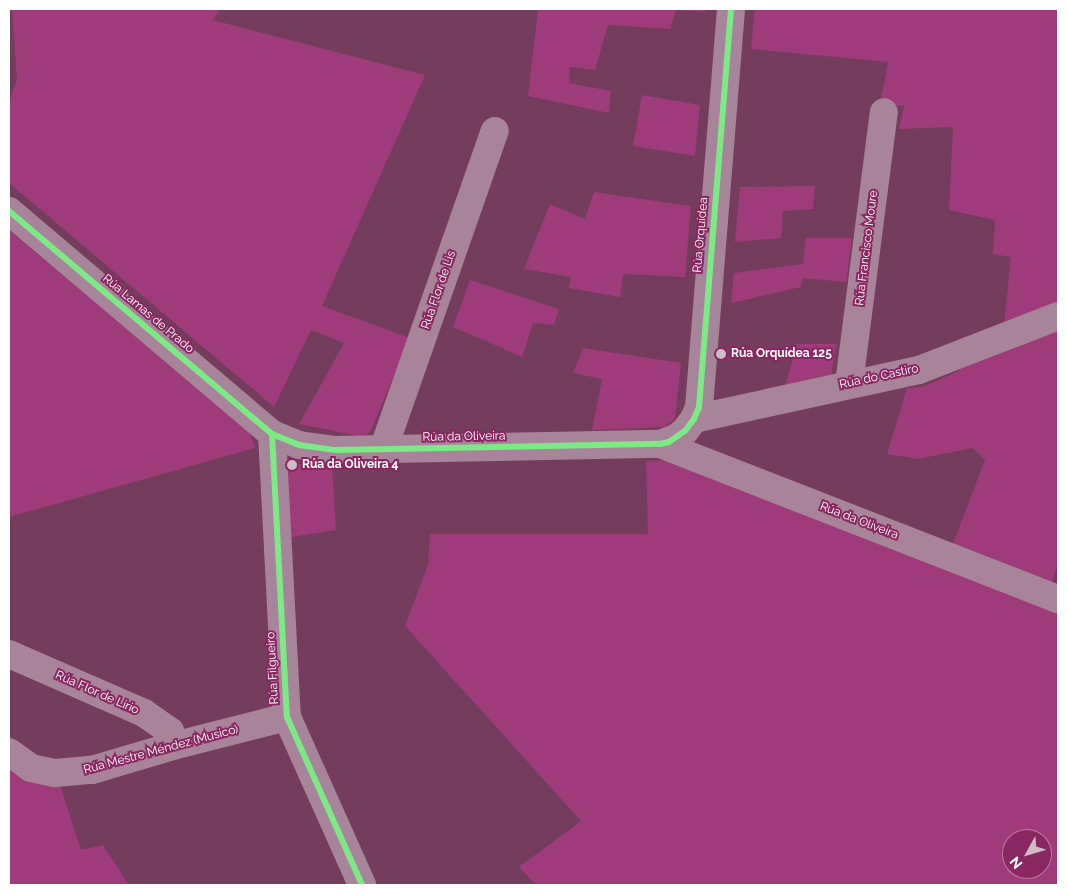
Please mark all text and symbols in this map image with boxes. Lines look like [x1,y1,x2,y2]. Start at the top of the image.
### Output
street label: Rúa Francisco Moure [853,189,881,307]
street label: Rúa Orquídea [691,197,711,273]
street label: Rúa Flor de Lis [419,249,459,331]
street label: Rúa Lamas de Prado [99,272,197,356]
place label: Rúa Orquídea 125 [731,347,832,361]
marker: Rúa Orquídea 125 [715,348,727,360]
street label: Rúa do Castiro [838,362,920,392]
street label: Rúa da Oliveira [422,429,506,445]
place label: Rúa da Oliveira 4 [302,458,398,472]
marker: Rúa da Oliveira 4 [286,459,298,471]
street label: Rúa da Oliveira [818,499,900,543]
street label: Rúa Filgueiro [264,631,282,705]
street label: Rúa Flor de Lirio [53,668,141,718]
street label: Rúa Mestre Méndez (Musico) [82,722,240,778]
north arrow [1002,829,1052,879]
text: N [1007,854,1026,872]

